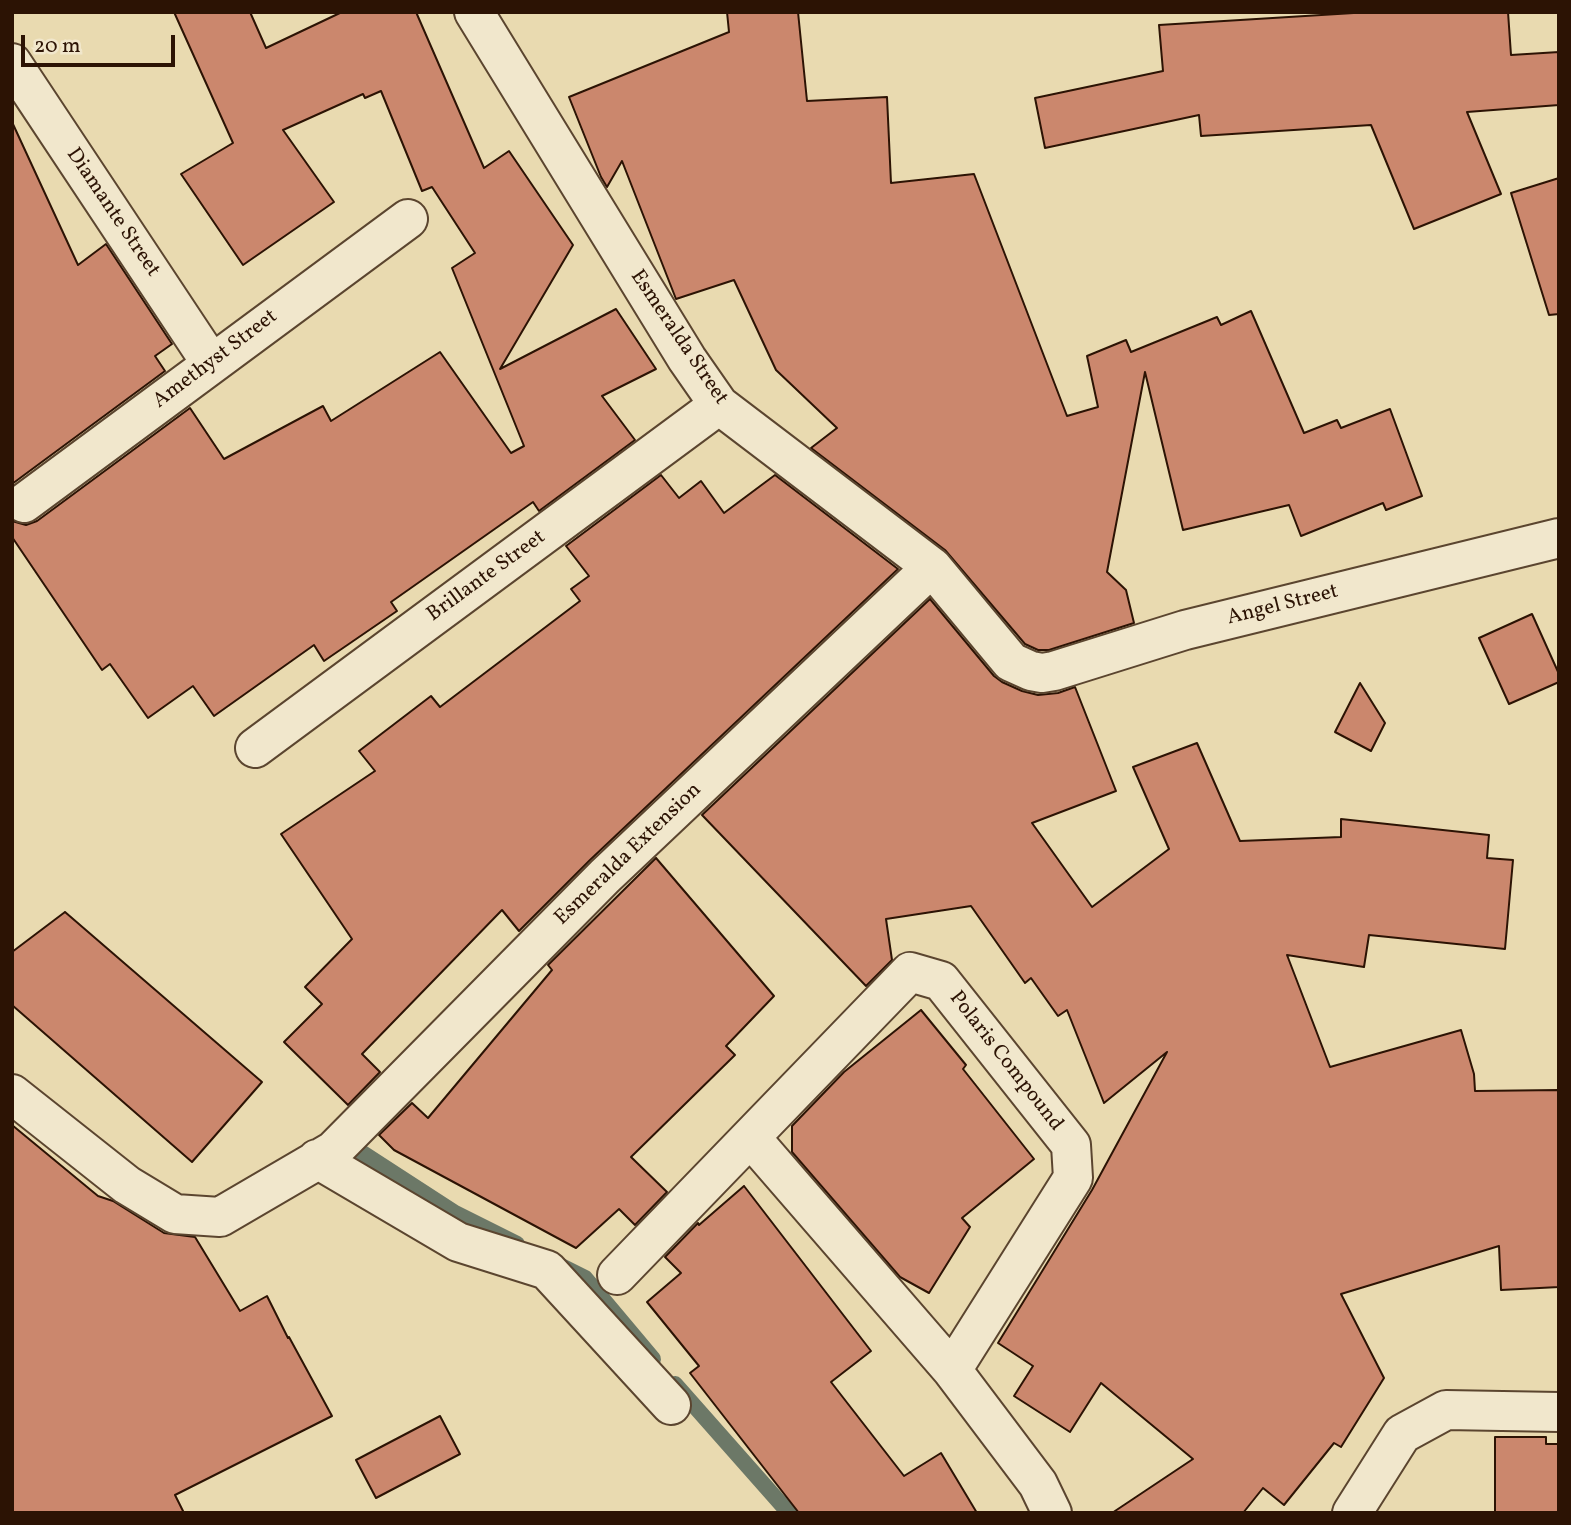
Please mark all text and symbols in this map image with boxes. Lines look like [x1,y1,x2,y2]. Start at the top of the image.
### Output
scale bar [24,21,178,65]
text: 20 m [34,32,80,61]
street label: Diamante Street [60,144,164,282]
street label: Esmeralda Street [624,266,732,410]
street label: Amethyst Street [149,305,283,415]
street label: Brillante Street [423,526,551,628]
street label: Angel Street [1225,580,1341,632]
street label: Esmeralda Extension [550,778,708,932]
street label: Polaris Compound [943,987,1067,1137]

